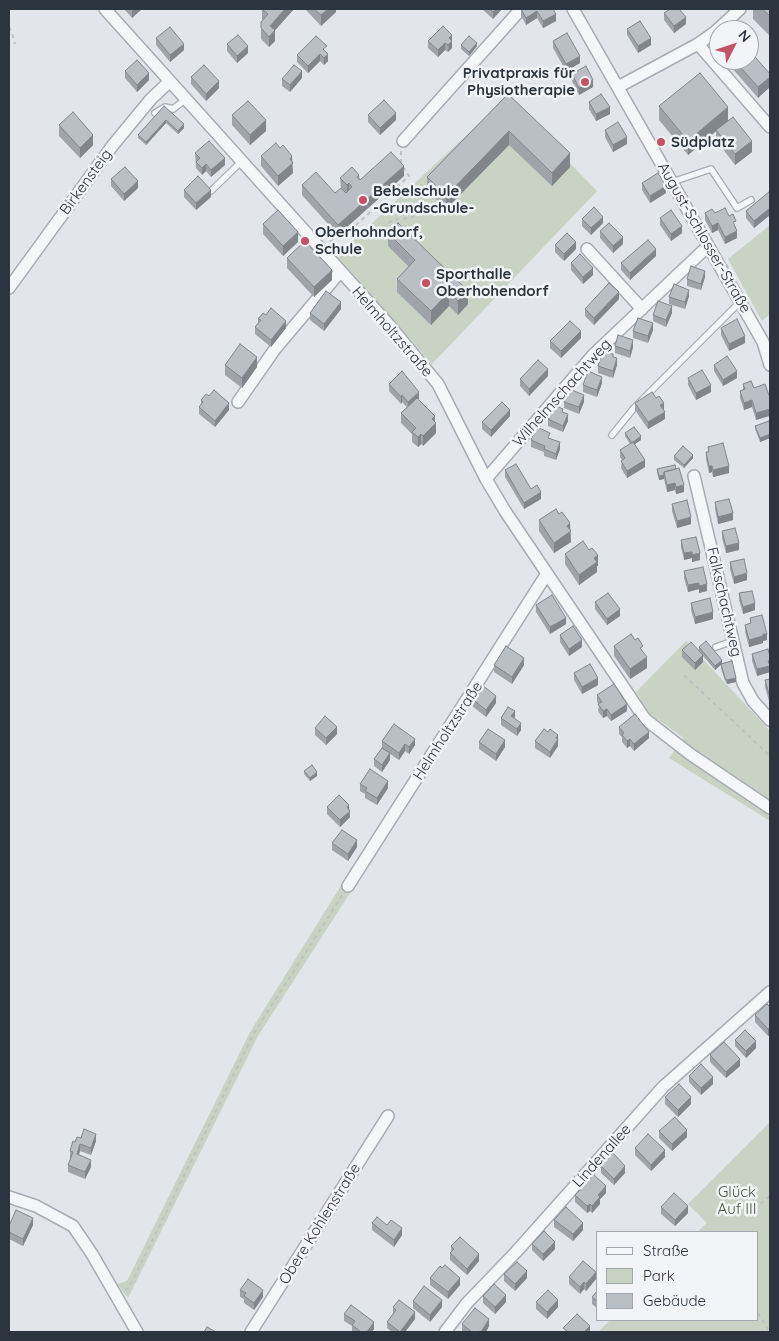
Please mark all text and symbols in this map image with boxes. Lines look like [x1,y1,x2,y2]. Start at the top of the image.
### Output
north arrow [709,20,759,70]
text: N [734,26,755,46]
place label: Privatpraxis für Physiotherapie [463,64,575,99]
marker: Privatpraxis für Physiotherapie [579,76,591,88]
place label: Südplatz [671,133,734,151]
marker: Südplatz [655,136,667,148]
street label: Birkensteig [56,146,116,218]
street label: August-Schlosser-Straße [654,160,754,316]
place label: Bebelschule -Grundschule- [373,182,474,217]
marker: Bebelschule -Grundschule- [357,194,369,206]
place label: Oberhohndorf, Schule [315,223,423,258]
marker: Oberhohndorf, Schule [299,235,311,247]
place label: Sporthalle Oberhohendorf [436,265,549,300]
marker: Sporthalle Oberhohendorf [420,277,432,289]
street label: Helmholtzstraße [348,283,436,381]
street label: Wilhelmschachtweg [509,335,615,451]
street label: Falkschachtweg [703,545,745,659]
street label: Helmholtzstraße [409,678,487,784]
street label: Lindenallee [569,1121,635,1191]
street label: Obere Kohlenstraße [275,1160,365,1288]
park label: Glück Auf III [718,1183,756,1218]
legend [596,1231,759,1321]
text: Straße [643,1241,689,1260]
text: Park [643,1266,675,1285]
text: Gebäude [643,1291,706,1310]

